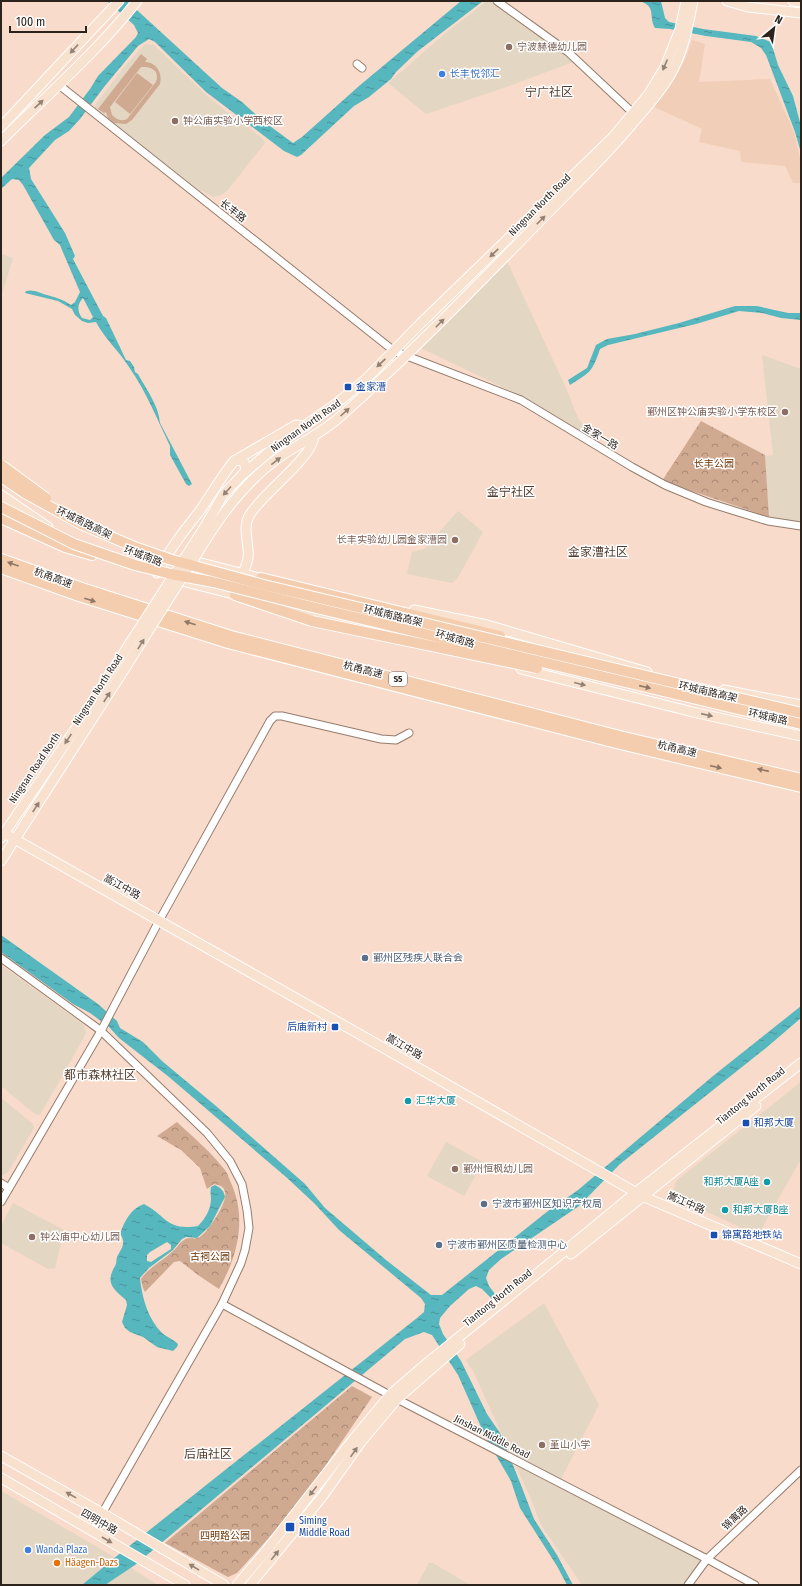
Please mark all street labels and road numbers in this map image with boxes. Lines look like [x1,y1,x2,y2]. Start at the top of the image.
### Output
street label: Ningnan North Road [506,171,574,239]
street label: 长丰路 [217,197,249,225]
street label: Ningnan North Road [269,397,343,455]
street label: 金家一路 [580,422,620,452]
street label: 环城南路高架 [54,504,114,542]
street label: 环城南路 [122,543,164,569]
street label: 杭甬高速 [32,566,74,590]
street label: 环城南路高架 [362,603,424,629]
street label: 环城南路 [434,628,476,650]
street label: Ningnan North Road [70,652,126,728]
street label: 杭甬高速 [342,659,384,681]
road number: S5 [389,672,407,686]
street label: 环城南路高架 [677,679,739,705]
street label: 环城南路 [747,707,789,727]
street label: Ningnan Road North [7,730,63,806]
street label: 杭甬高速 [656,739,698,759]
street label: 嵩江中路 [102,872,142,902]
street label: 嵩江中路 [384,1032,424,1062]
street label: Tiantong North Road [714,1065,788,1127]
street label: 嵩江中路 [665,1190,707,1216]
street label: Tiantong North Road [461,1267,535,1329]
street label: Jinshan Middle Road [452,1413,532,1461]
street label: 锦寓路 [720,1503,750,1533]
street label: 四明中路 [79,1507,119,1537]

